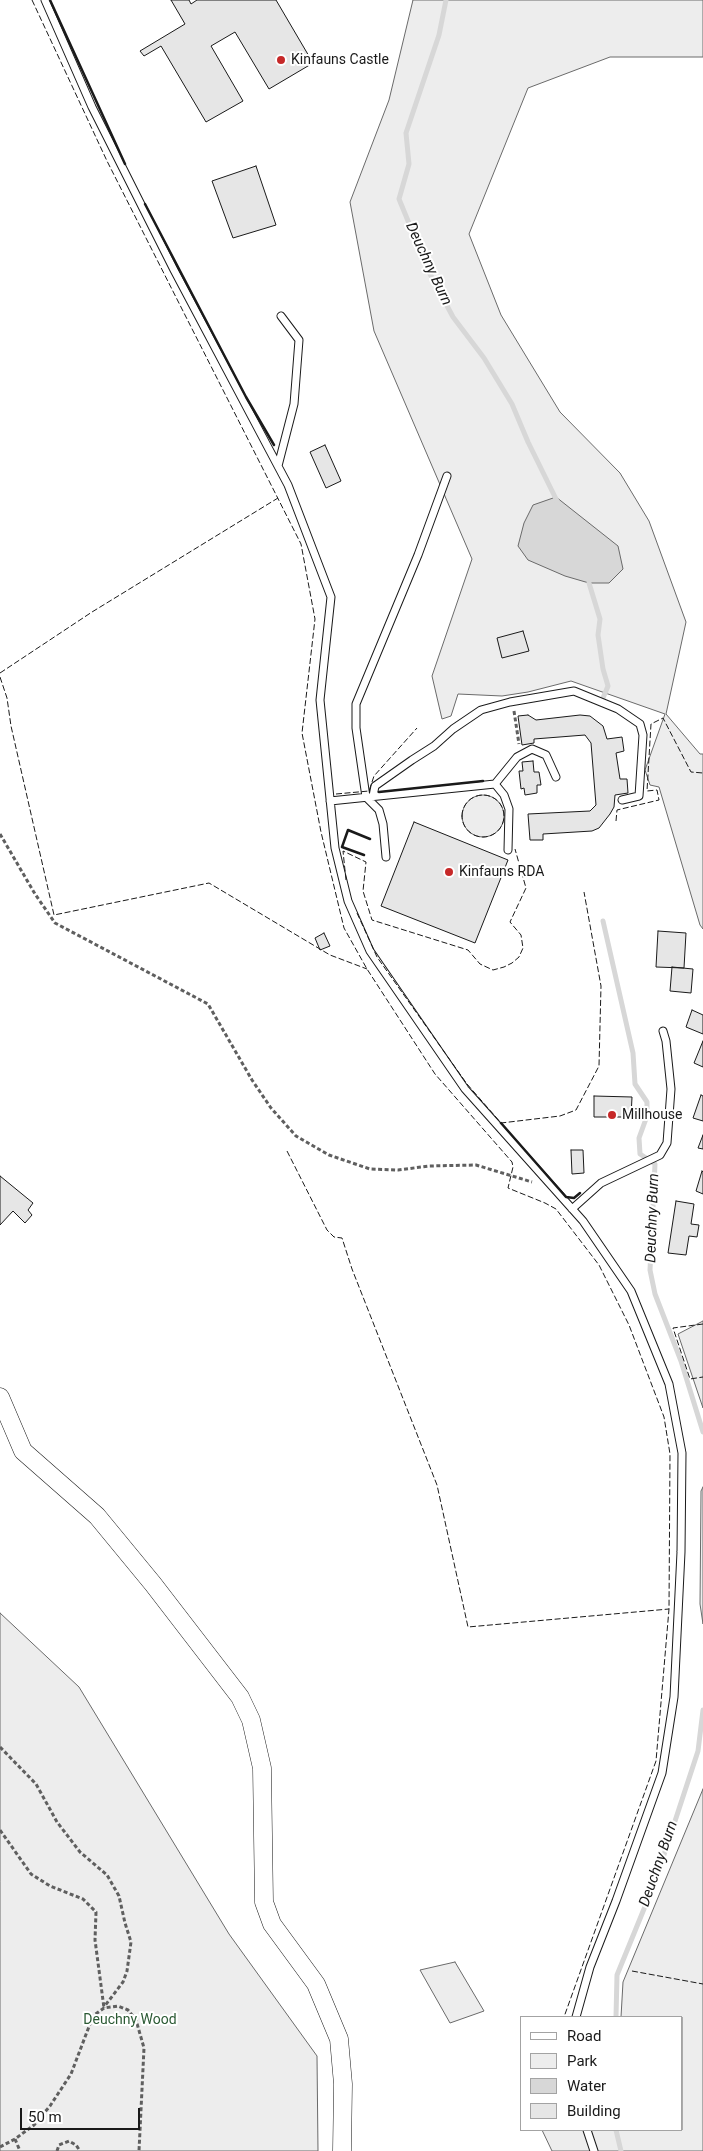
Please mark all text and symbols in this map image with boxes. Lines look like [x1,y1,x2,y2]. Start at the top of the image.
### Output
place label: Kinfauns Castle [291,52,389,68]
marker: Kinfauns Castle [275,54,287,66]
water label: Deuchny Burn [401,220,455,308]
place label: Kinfauns RDA [459,864,544,880]
marker: Kinfauns RDA [443,866,455,878]
place label: Millhouse [622,1107,682,1123]
marker: Millhouse [606,1109,618,1121]
water label: Deuchny Burn [642,1173,664,1263]
water label: Deuchny Burn [636,1819,682,1909]
park label: Deuchny Wood [83,2012,177,2028]
legend [520,2016,683,2131]
text: Road [567,2027,601,2045]
text: Park [567,2052,597,2070]
text: Water [567,2077,606,2095]
scale bar [22,2098,142,2130]
text: Building [567,2102,621,2120]
text: 50 m [28,2108,62,2126]

